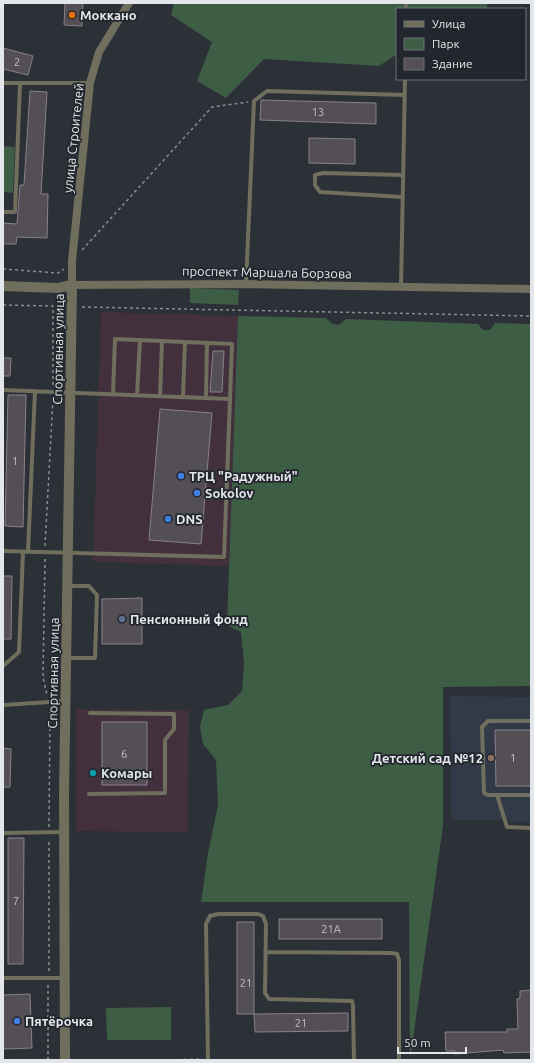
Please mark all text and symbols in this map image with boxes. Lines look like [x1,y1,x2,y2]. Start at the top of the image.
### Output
place label: Моккано [80,8,137,22]
legend [396,8,526,80]
marker: Моккано [67,10,77,20]
text: Улица [432,17,465,30]
text: Парк [432,37,460,50]
house number: 2 [14,56,20,68]
text: Здание [432,57,473,70]
street label: улица Строителей [60,82,86,194]
house number: 13 [312,106,324,118]
street label: проспект Маршала Борзова [182,264,352,280]
street label: Спортивная улица [50,293,66,405]
house number: 1 [12,455,18,467]
place label: ТРЦ "Радужный" [189,469,298,483]
marker: ТРЦ "Радужный" [176,471,186,481]
place label: Sokolov [205,486,254,500]
marker: Sokolov [192,488,202,498]
place label: DNS [176,512,203,526]
marker: DNS [163,514,173,524]
place label: Пенсионный фонд [130,612,248,626]
marker: Пенсионный фонд [117,614,127,624]
street label: Спортивная улица [45,617,61,729]
house number: 6 [121,748,127,760]
place label: Детский сад №12 [372,751,483,765]
house number: 1 [510,752,516,764]
marker: Детский сад №12 [486,753,496,763]
place label: Комары [101,766,152,780]
marker: Комары [88,768,98,778]
house number: 7 [13,895,19,907]
house number: 21А [321,923,342,935]
house number: 21 [240,977,252,989]
place label: Пятёрочка [25,1014,93,1028]
marker: Пятёрочка [12,1016,22,1026]
house number: 21 [295,1017,307,1029]
scale bar [398,1029,466,1055]
text: 50 m [404,1036,431,1049]

